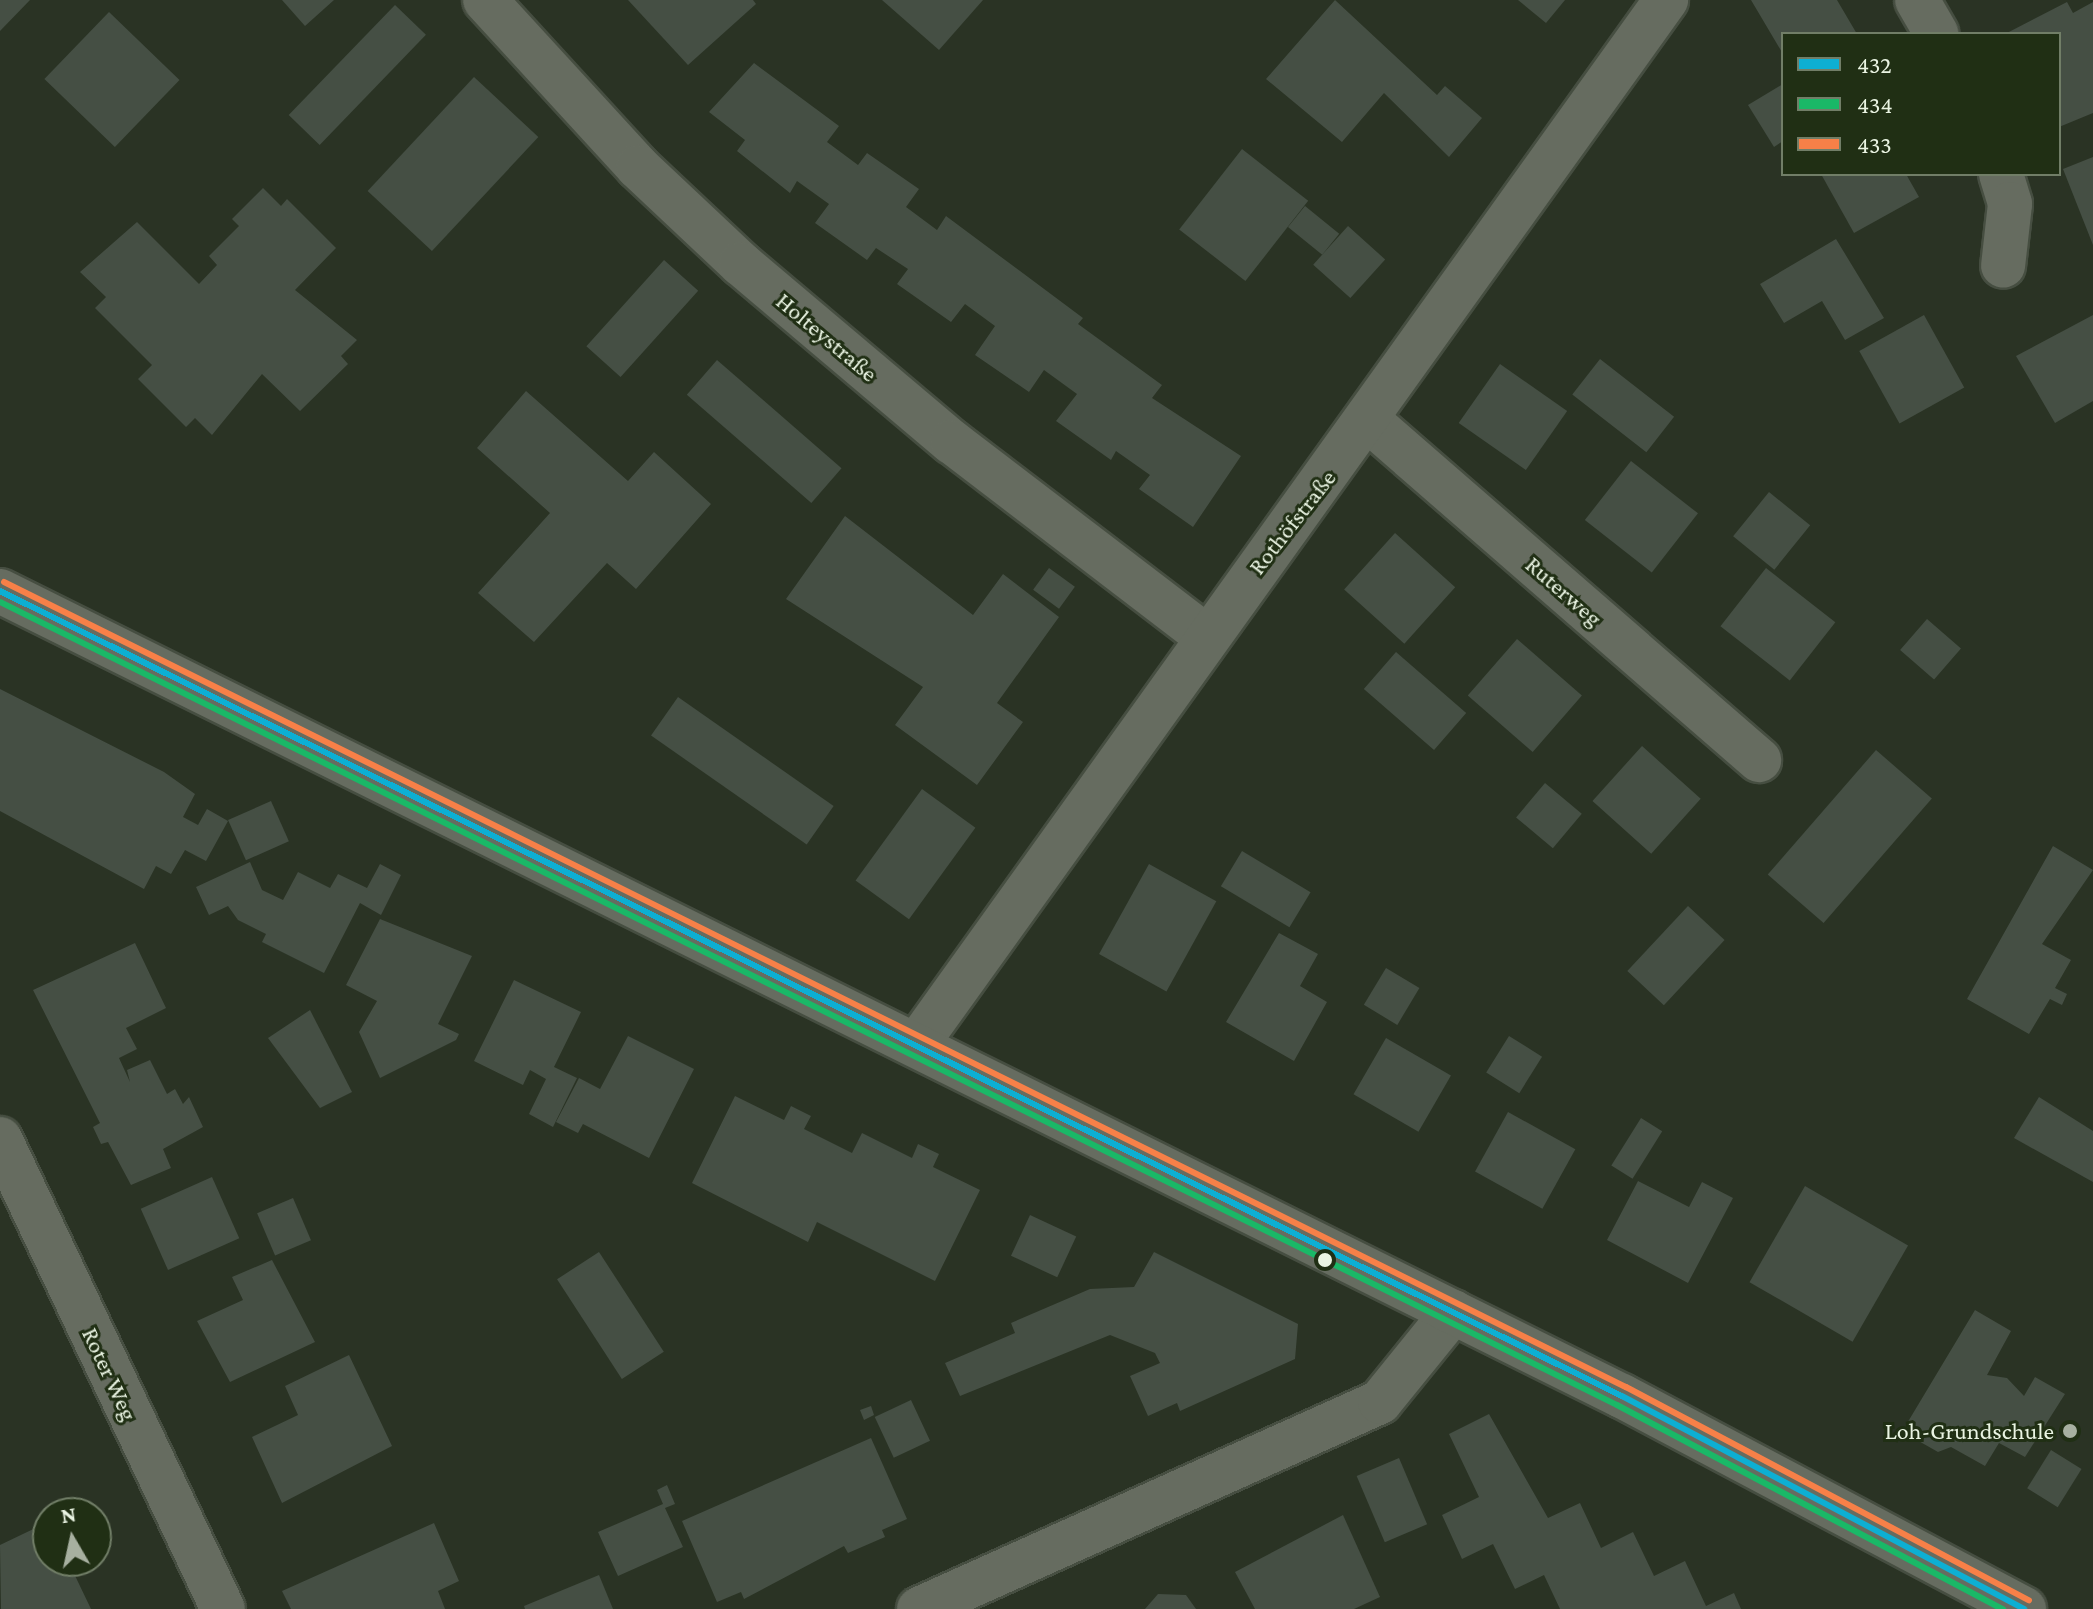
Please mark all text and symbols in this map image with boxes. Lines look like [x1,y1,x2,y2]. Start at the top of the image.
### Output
legend [1781,32,2061,176]
text: 432 [1857,51,1892,78]
text: 434 [1857,91,1893,118]
text: 433 [1857,131,1892,158]
street label: Holteystraße [770,286,884,388]
street label: Rothöfstraße [1242,464,1342,580]
street label: Ruterweg [1520,550,1608,632]
unlabelled marker [1317,1252,1333,1268]
street label: Roter Weg [76,1323,144,1425]
place label: Loh-Grundschule [1885,1417,2054,1445]
marker: Loh-Grundschule [2061,1422,2079,1440]
north arrow [32,1497,112,1577]
text: N [59,1501,78,1528]

